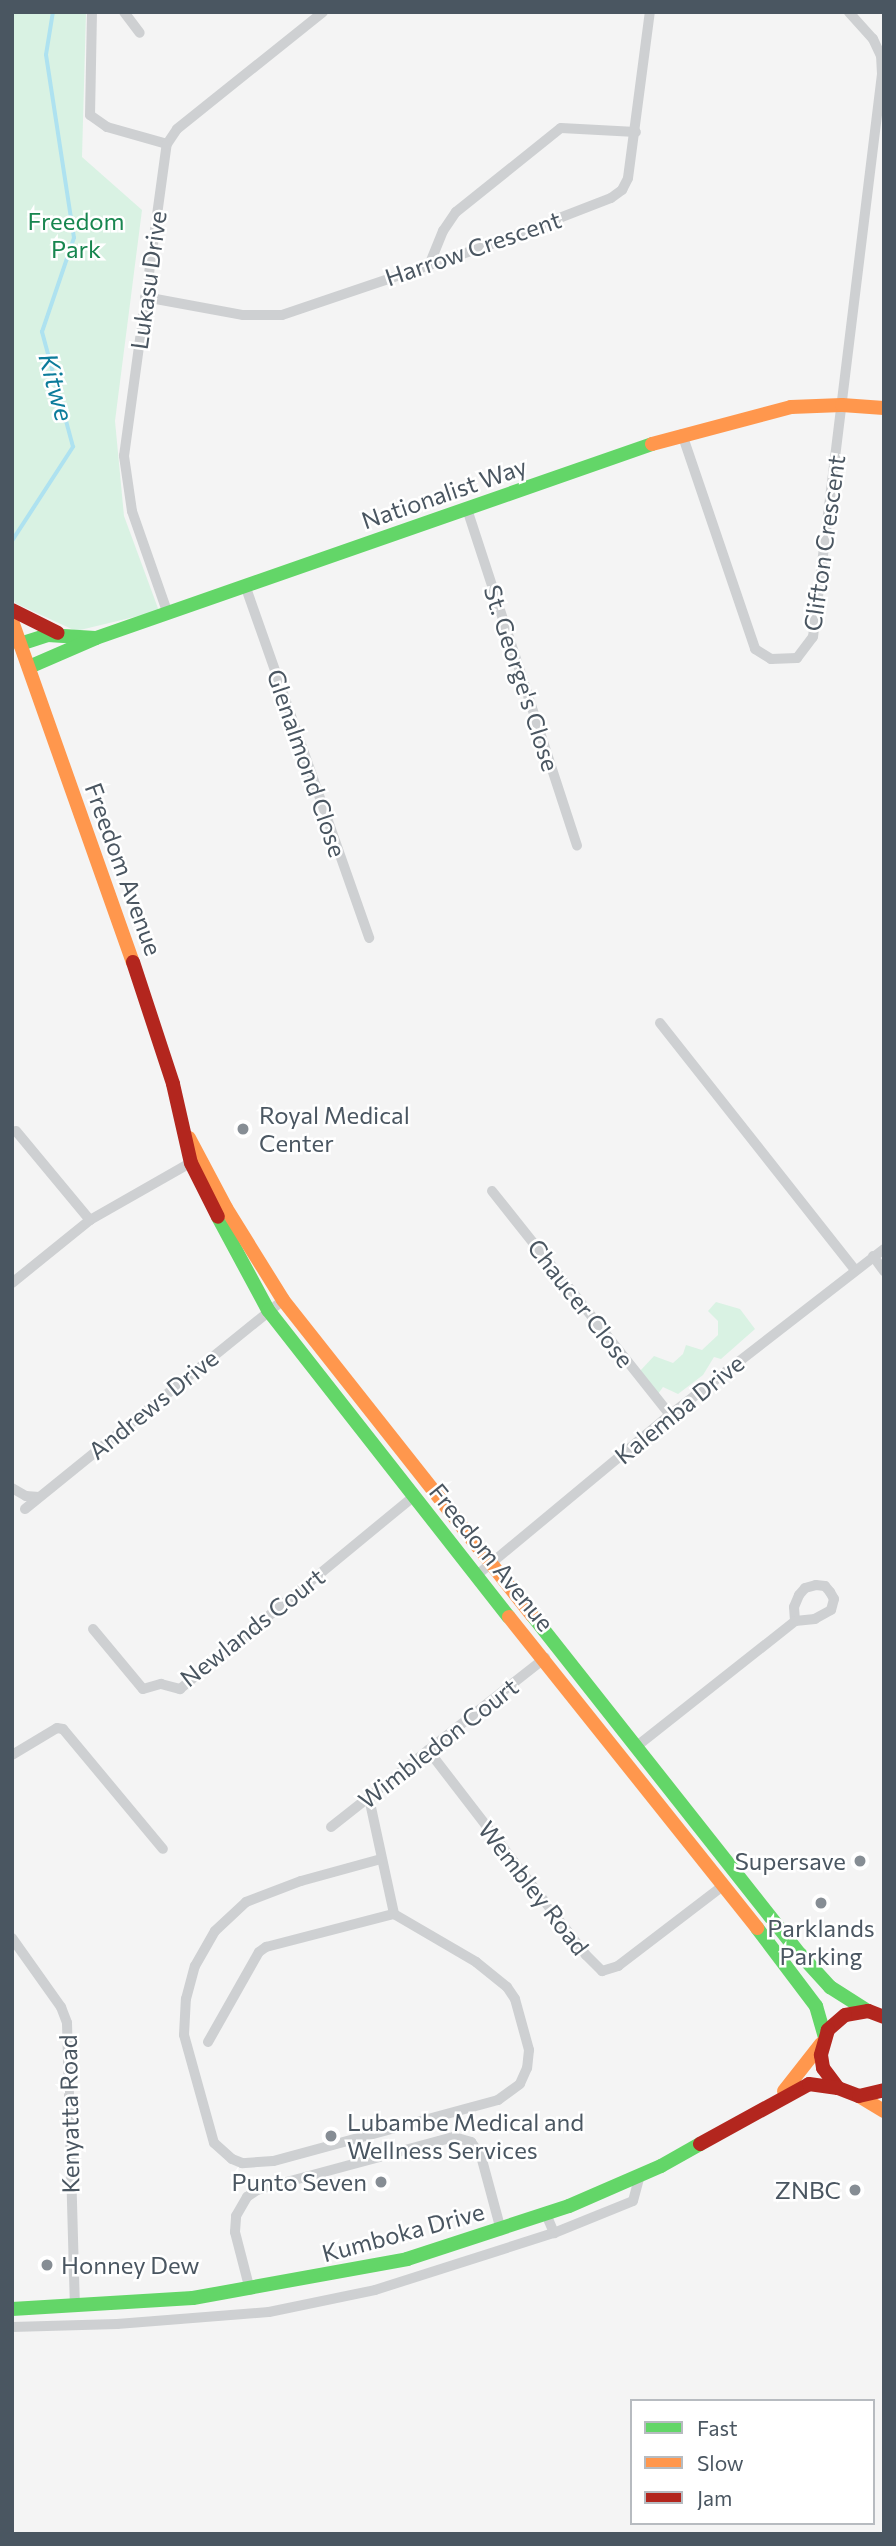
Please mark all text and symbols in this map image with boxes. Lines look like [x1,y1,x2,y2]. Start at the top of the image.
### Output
street label: Harrow Crescent [381,204,565,292]
park label: Freedom Park [27,207,125,263]
street label: Lukasu Drive [124,209,172,351]
water label: Kitwe [33,350,81,424]
street label: Nationalist Way [358,451,530,535]
street label: Clifton Crescent [797,453,851,633]
street label: St. George's Close [478,581,566,775]
street label: Glenalmond Close [261,665,353,861]
street label: Freedom Avenue [79,779,169,959]
place label: Royal Medical Center [259,1101,410,1157]
marker: Royal Medical Center [233,1119,253,1139]
street label: Chaucer Close [522,1233,640,1373]
street label: Andrews Drive [82,1343,224,1465]
street label: Kalemba Drive [609,1348,749,1470]
street label: Freedom Avenue [424,1477,560,1637]
street label: Newlands Court [174,1562,330,1692]
street label: Wimbledon Court [352,1672,524,1814]
street label: Wembley Road [473,1815,595,1961]
place label: Supersave [735,1847,846,1875]
marker: Supersave [852,1853,868,1869]
marker: Parklands Parking [813,1895,829,1911]
place label: Parklands Parking [767,1914,875,1970]
street label: Kenyatta Road [53,2034,85,2194]
place label: Lubambe Medical and Wellness Services [347,2108,584,2164]
marker: Lubambe Medical and Wellness Services [321,2126,341,2146]
place label: Punto Seven [231,2168,367,2196]
marker: Punto Seven [373,2174,389,2190]
place label: ZNBC [775,2176,841,2204]
marker: ZNBC [847,2182,863,2198]
street label: Kumboka Drive [319,2197,487,2267]
place label: Honney Dew [61,2251,199,2279]
marker: Honney Dew [39,2257,55,2273]
legend [630,2399,875,2525]
text: Fast [697,2415,738,2440]
text: Slow [697,2450,744,2475]
text: Jam [697,2485,732,2510]

